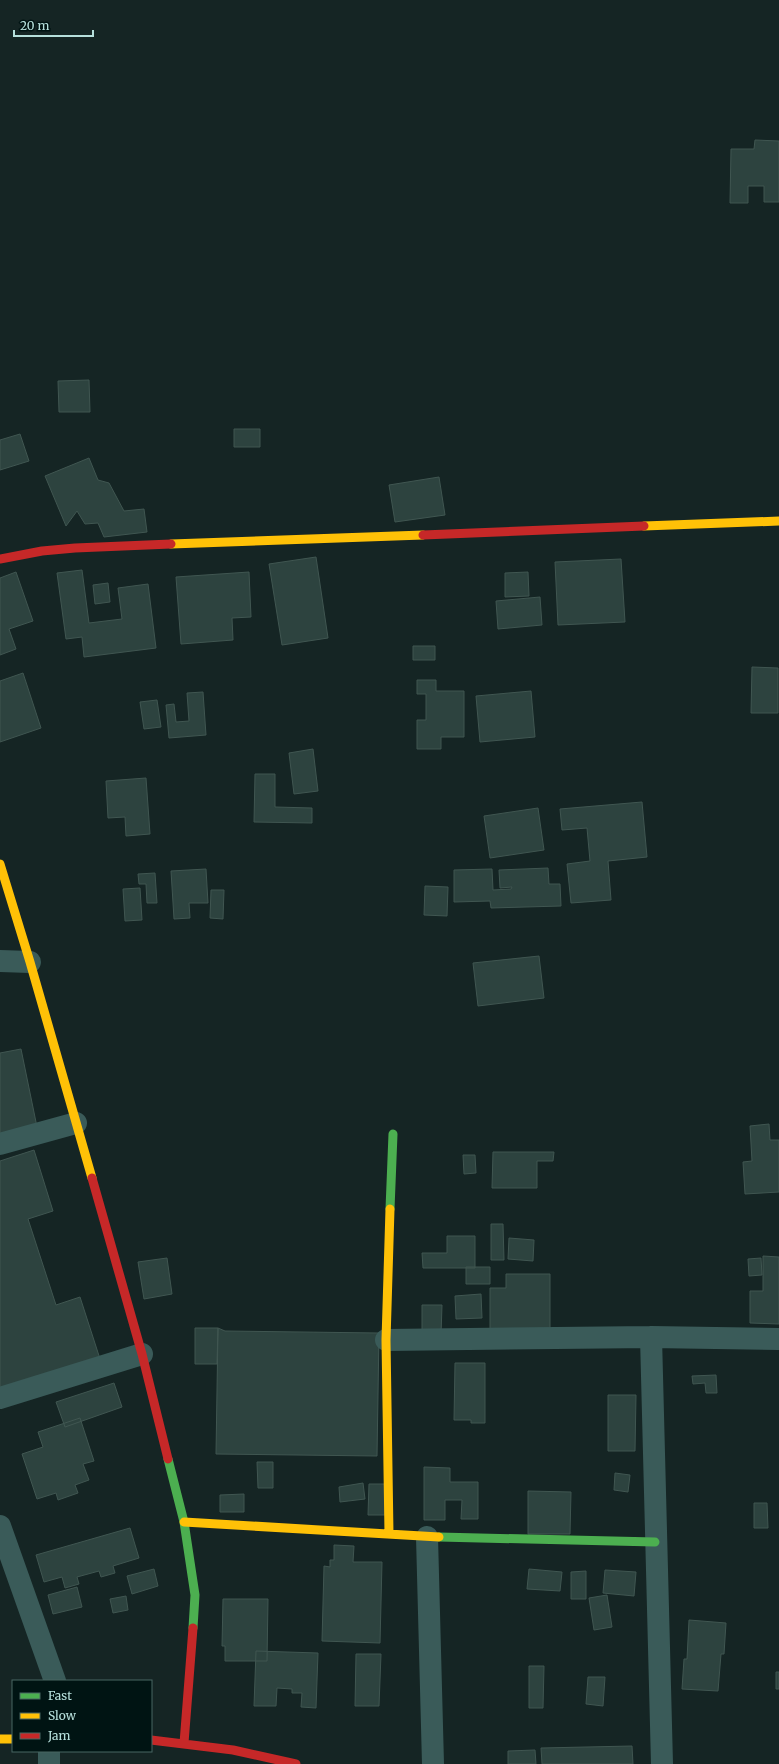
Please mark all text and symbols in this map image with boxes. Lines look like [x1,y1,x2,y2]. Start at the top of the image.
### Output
scale bar [14,12,93,38]
text: 20 m [20,18,49,33]
legend [12,1680,152,1752]
text: Fast [48,1688,72,1703]
text: Slow [48,1708,77,1723]
text: Jam [47,1728,71,1743]

